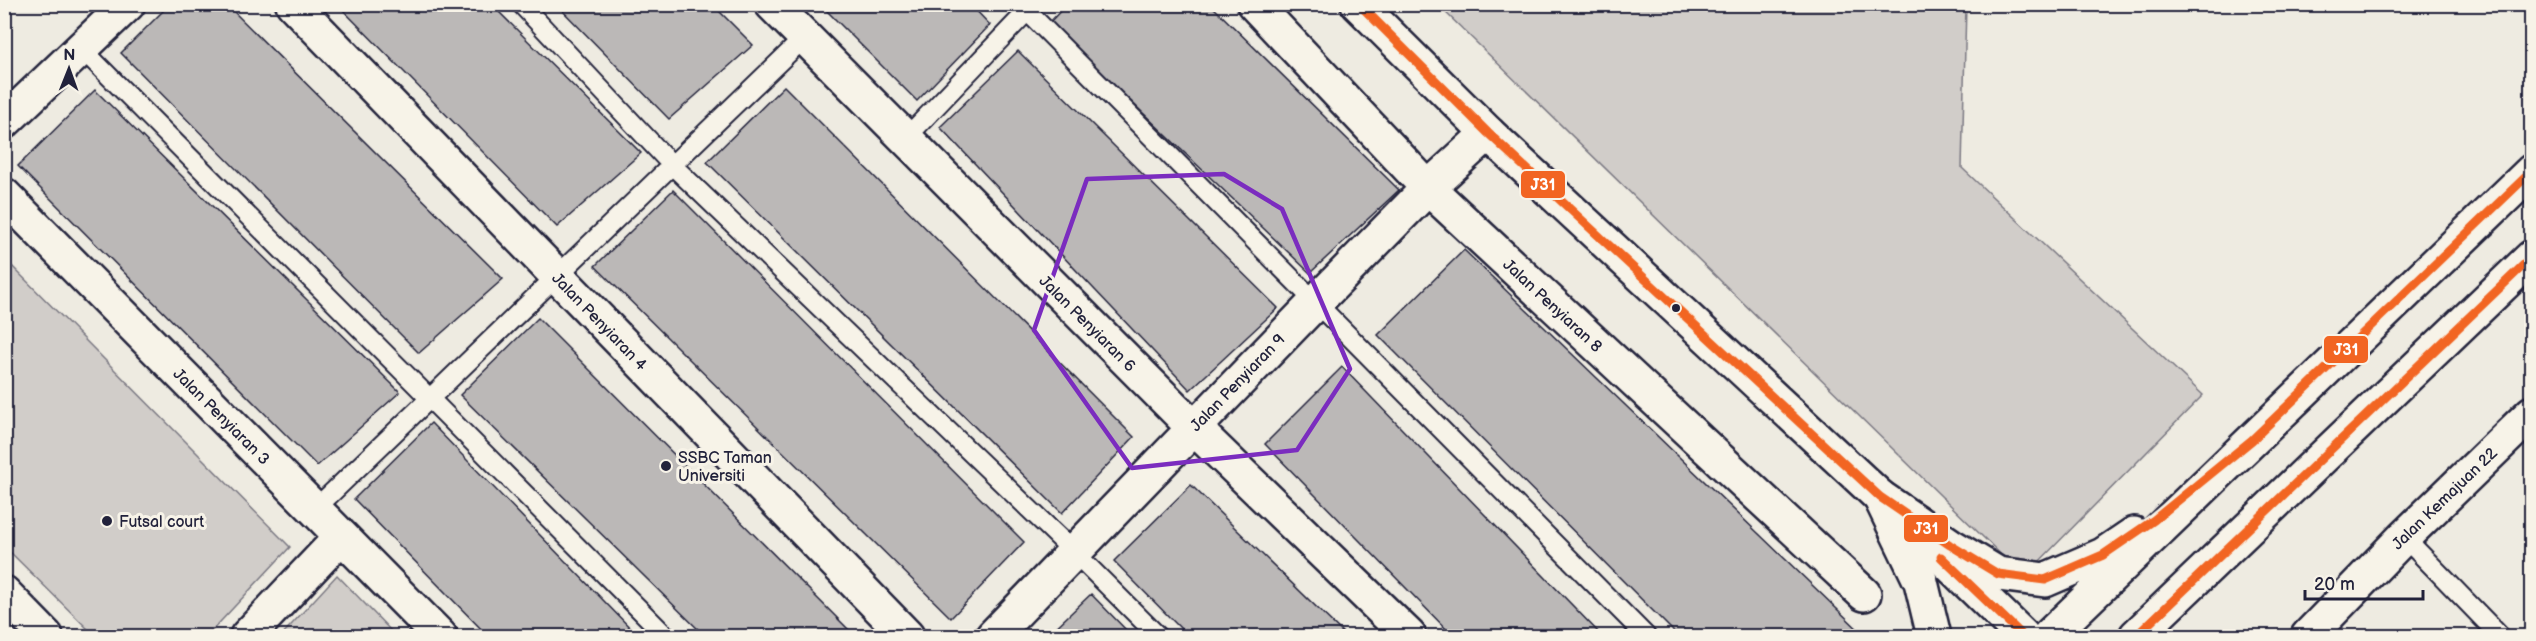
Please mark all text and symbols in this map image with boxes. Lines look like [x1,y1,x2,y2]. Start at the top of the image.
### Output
north arrow [39,39,99,99]
text: N [63,46,75,65]
line badge: J31 [1520,170,1566,199]
text: J31 [1531,176,1555,195]
street label: Jalan Penyiaran 8 [1499,255,1605,357]
street label: Jalan Penyiaran 4 [547,269,651,375]
street label: Jalan Penyiaran 6 [1035,272,1139,376]
unlabelled marker [1670,302,1682,314]
street label: Jalan Penyiaran 9 [1187,330,1289,436]
line badge: J31 [2323,335,2369,364]
text: J31 [2334,341,2358,360]
street label: Jalan Penyiaran 3 [169,365,273,469]
street label: Jalan Kemajuan 22 [2388,444,2502,554]
place label: SSBC Taman Universiti [678,449,772,486]
marker: SSBC Taman Universiti [659,459,673,473]
place label: Futsal court [119,513,204,532]
marker: Futsal court [100,514,114,528]
line badge: J31 [1903,514,1949,543]
text: J31 [1914,520,1938,539]
scale bar [2305,563,2424,601]
text: 20 m [2314,574,2355,595]

